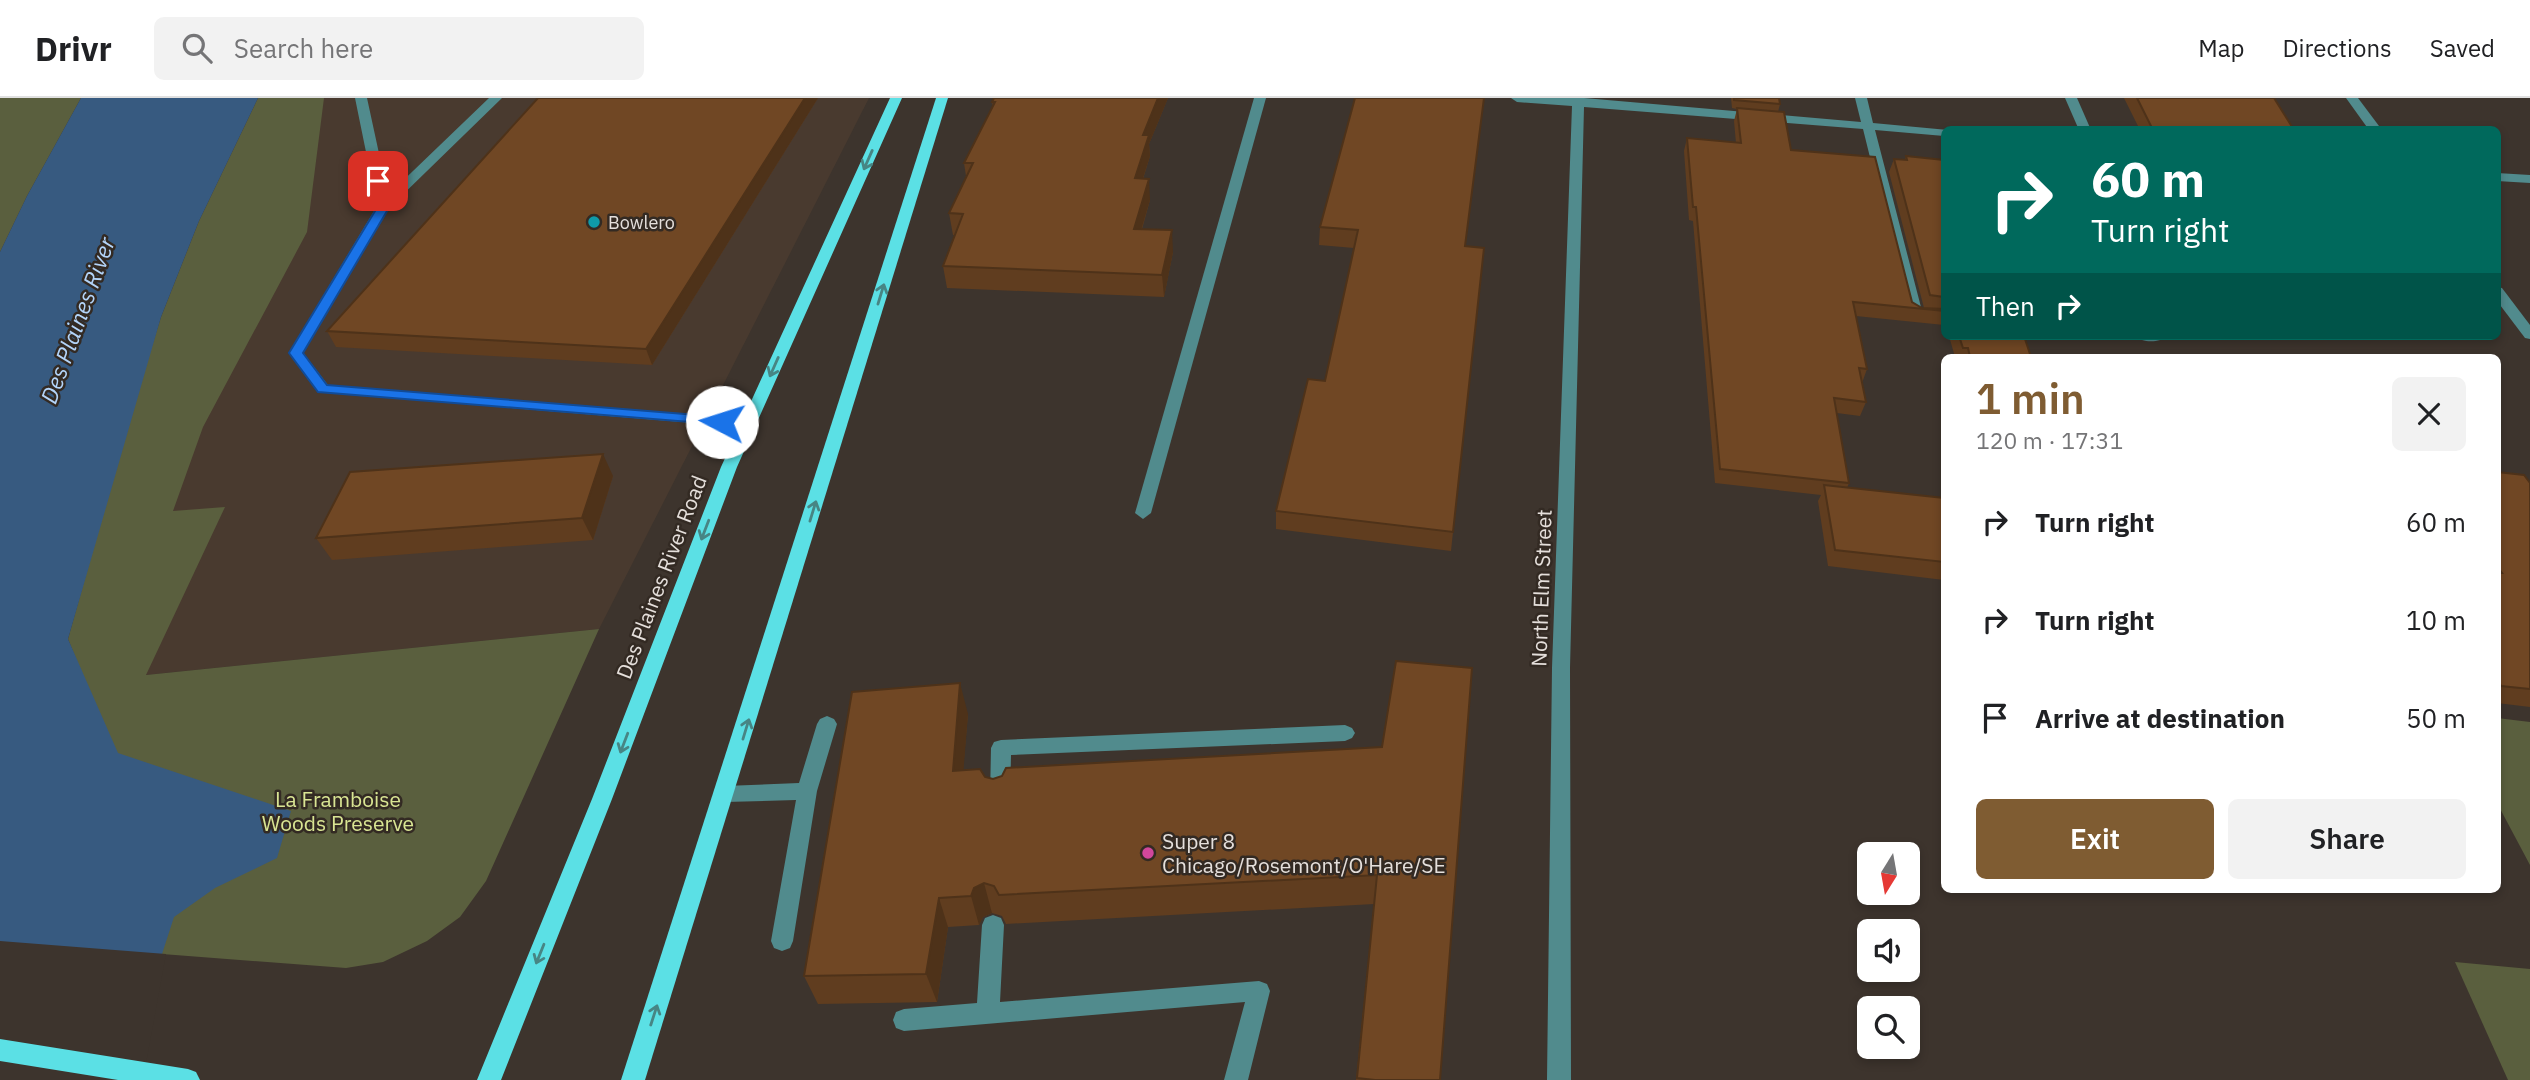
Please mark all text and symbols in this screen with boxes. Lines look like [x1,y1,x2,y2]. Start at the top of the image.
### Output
search box [154,17,644,80]
text: Drivr [35,27,112,70]
icon: search [178,29,216,67]
text: Search here [234,31,373,65]
text: Map [2198,32,2244,64]
text: Directions [2282,32,2392,64]
text: Saved [2430,32,2495,64]
text: 60 m [2091,147,2205,210]
one-way arrow [861,149,874,170]
pin [348,151,408,211]
icon: right [1976,154,2067,245]
icon: arrive [359,162,397,200]
text: Turn right [2091,209,2229,251]
place label: Bowlero [608,211,675,234]
marker: Bowlero [586,214,602,230]
water label: Des Plaines River [33,232,121,407]
one-way arrow [875,284,888,306]
icon: right [2049,287,2087,325]
text: Then [1976,289,2035,323]
one-way arrow [767,356,780,378]
text: 1 min [1976,371,2085,426]
button: close [2392,377,2466,451]
position arrow [685,385,759,459]
text: 120 m · 17:31 [1976,425,2123,455]
street label: Des Plaines River Road [609,471,713,683]
one-way arrow [808,501,821,523]
icon: right [1976,503,2014,541]
text: Turn right [2035,505,2154,539]
text: 60 m [2406,505,2466,539]
street label: North Elm Street [1524,509,1558,667]
one-way arrow [698,519,710,541]
icon: right [1976,601,2014,639]
text: Turn right [2035,603,2154,637]
text: 10 m [2406,603,2466,637]
icon: arrive [1976,699,2014,737]
text: Arrive at destination [2035,701,2285,735]
text: 50 m [2406,701,2466,735]
one-way arrow [740,718,753,740]
one-way arrow [616,731,629,753]
park label: La Framboise Woods Preserve [262,785,414,837]
button: Exit [1976,799,2214,879]
button: Share [2228,799,2466,879]
place label: Super 8 Chicago/Rosemont/O'Hare/SE [1162,827,1446,879]
north arrow [1857,842,1920,905]
map controls [1857,842,1920,1059]
marker: Super 8 Chicago/Rosemont/O'Hare/SE [1140,845,1156,861]
button: sound [1857,919,1920,982]
one-way arrow [532,943,545,965]
button: search [1857,996,1920,1059]
one-way arrow [648,1004,661,1026]

